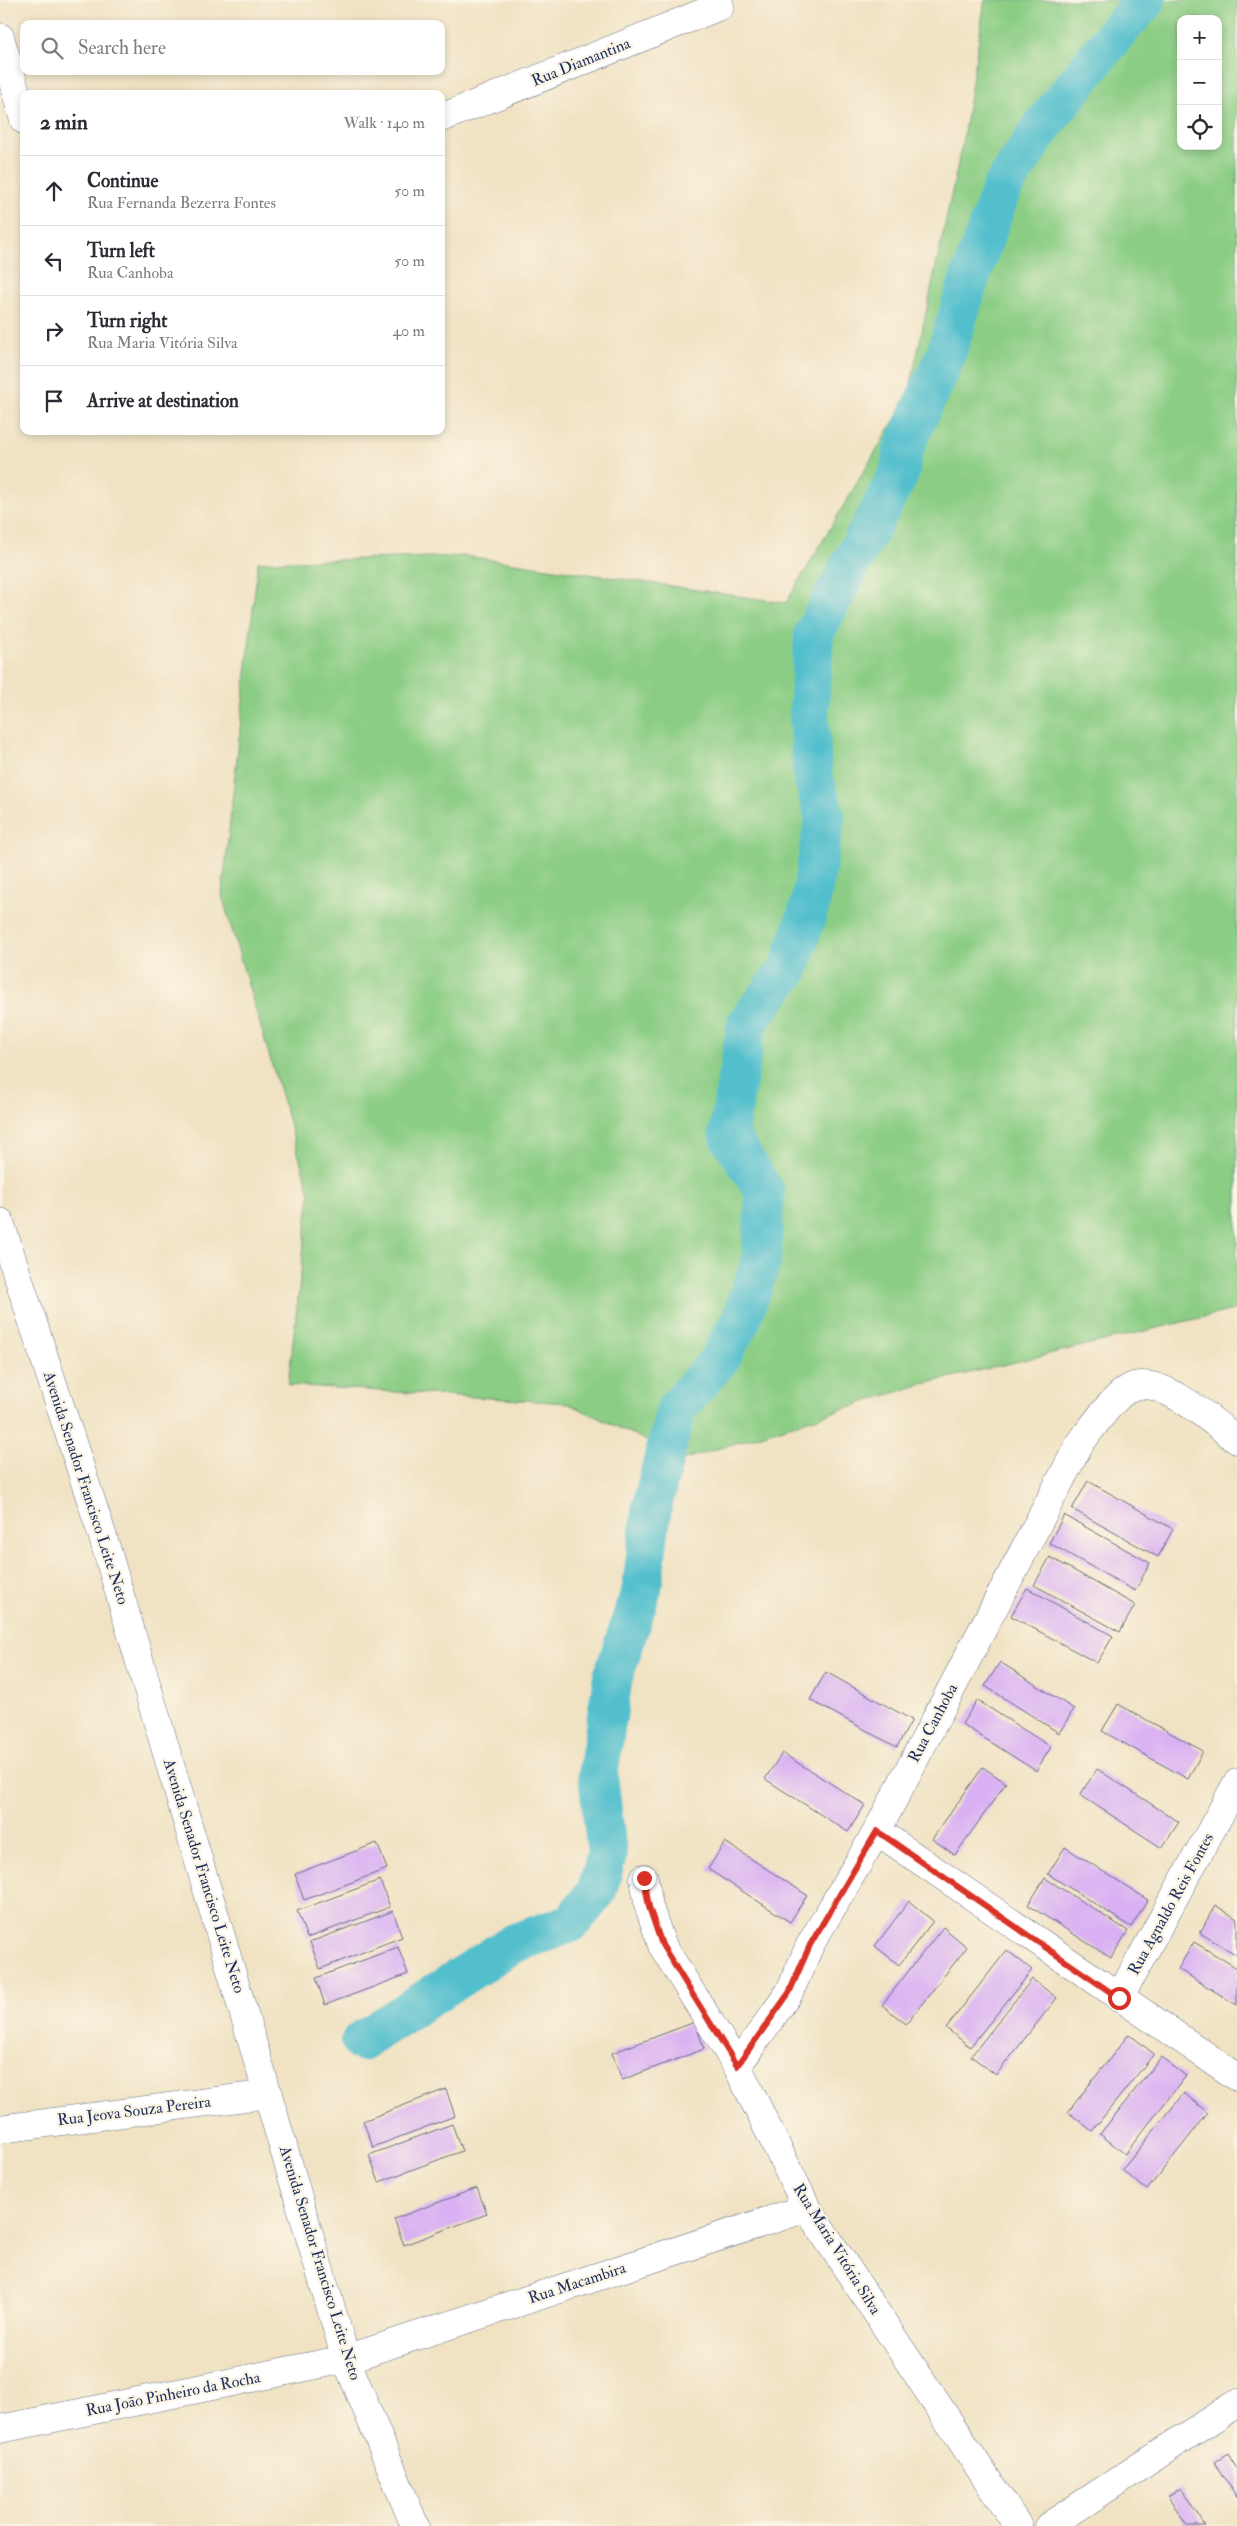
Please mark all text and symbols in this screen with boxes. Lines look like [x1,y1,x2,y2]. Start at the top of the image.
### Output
map controls [1177,15,1222,150]
button: + [1177,15,1222,60]
search box [20,20,445,75]
street label: Rua Diamantina [529,33,634,91]
icon: search [38,34,66,62]
text: Search here [78,36,166,60]
button: − [1177,60,1222,105]
button: locate [1177,105,1222,150]
text: 2 min [40,109,88,136]
text: Walk · 140 m [344,113,425,133]
text: Continue [87,169,158,193]
icon: ahead [40,177,68,205]
text: 50 m [394,181,425,201]
text: Rua Fernanda Bezerra Fontes [87,193,276,213]
text: Turn left [87,239,155,263]
icon: left [40,247,68,275]
text: 50 m [394,251,425,271]
text: Rua Canhoba [87,263,174,283]
text: Turn right [87,309,167,333]
icon: right [40,317,68,345]
text: 40 m [392,321,425,341]
text: Rua Maria Vitória Silva [87,333,238,353]
icon: arrive [40,387,68,415]
text: Arrive at destination [87,389,239,413]
street label: Avenida Senador Francisco Leite Neto [38,1368,133,1607]
street label: Rua Canhoba [904,1680,962,1766]
street label: Avenida Senador Francisco Leite Neto [158,1755,249,1996]
street label: Rua Agnaldo Reis Fontes [1124,1829,1218,1979]
route end [633,1867,656,1890]
route start [1108,1987,1131,2010]
street label: Rua Jeova Souza Pereira [56,2092,212,2131]
street label: Avenida Senador Francisco Leite Neto [274,2142,365,2383]
street label: Rua Maria Vitória Silva [789,2180,886,2319]
street label: Rua Macambira [526,2258,629,2308]
street label: Rua João Pinheiro da Rocha [84,2367,263,2422]

